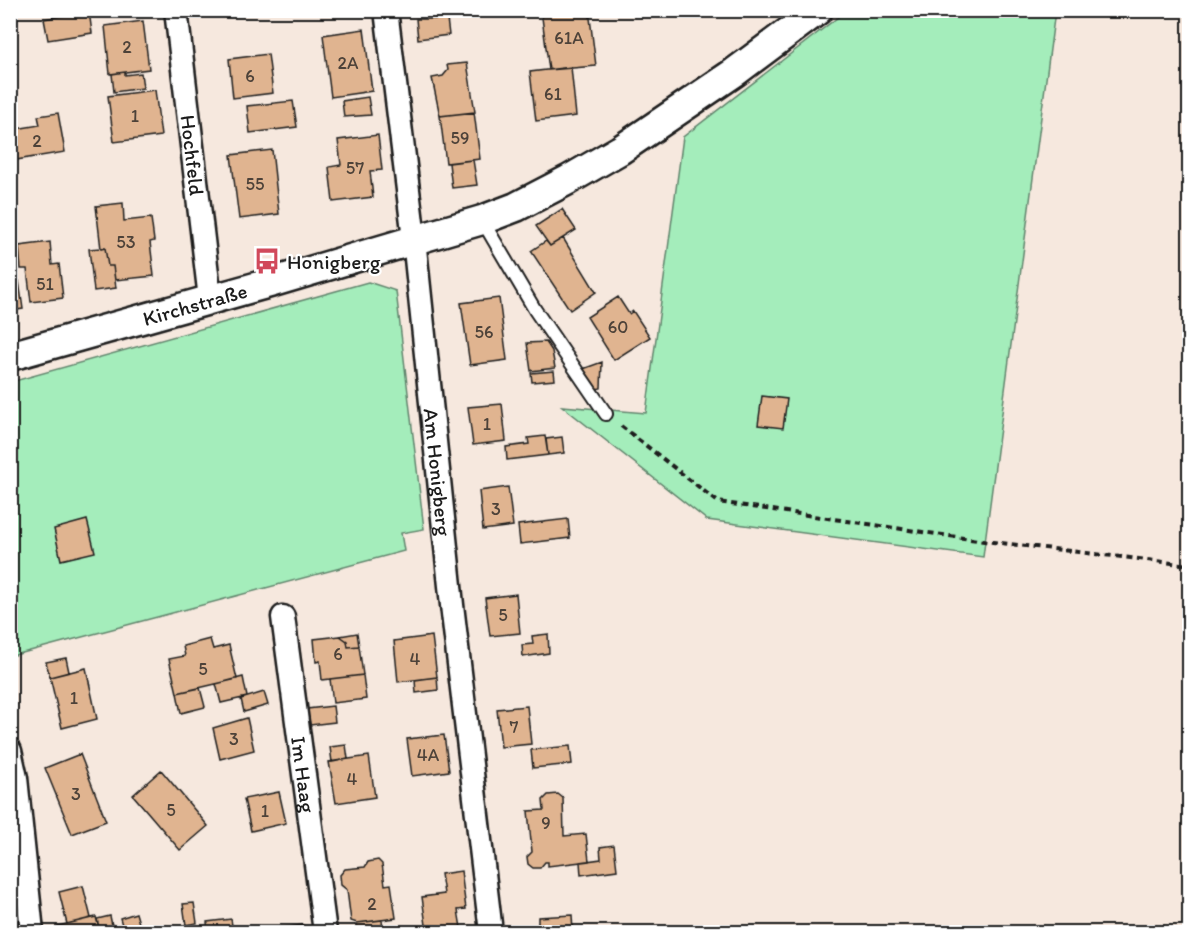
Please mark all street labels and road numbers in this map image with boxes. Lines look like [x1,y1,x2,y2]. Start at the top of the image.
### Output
street label: Hochfeld [176,113,210,197]
street label: Kirchstraße [140,277,250,331]
street label: Am Honigberg [419,407,457,537]
street label: Im Haag [287,735,322,815]

